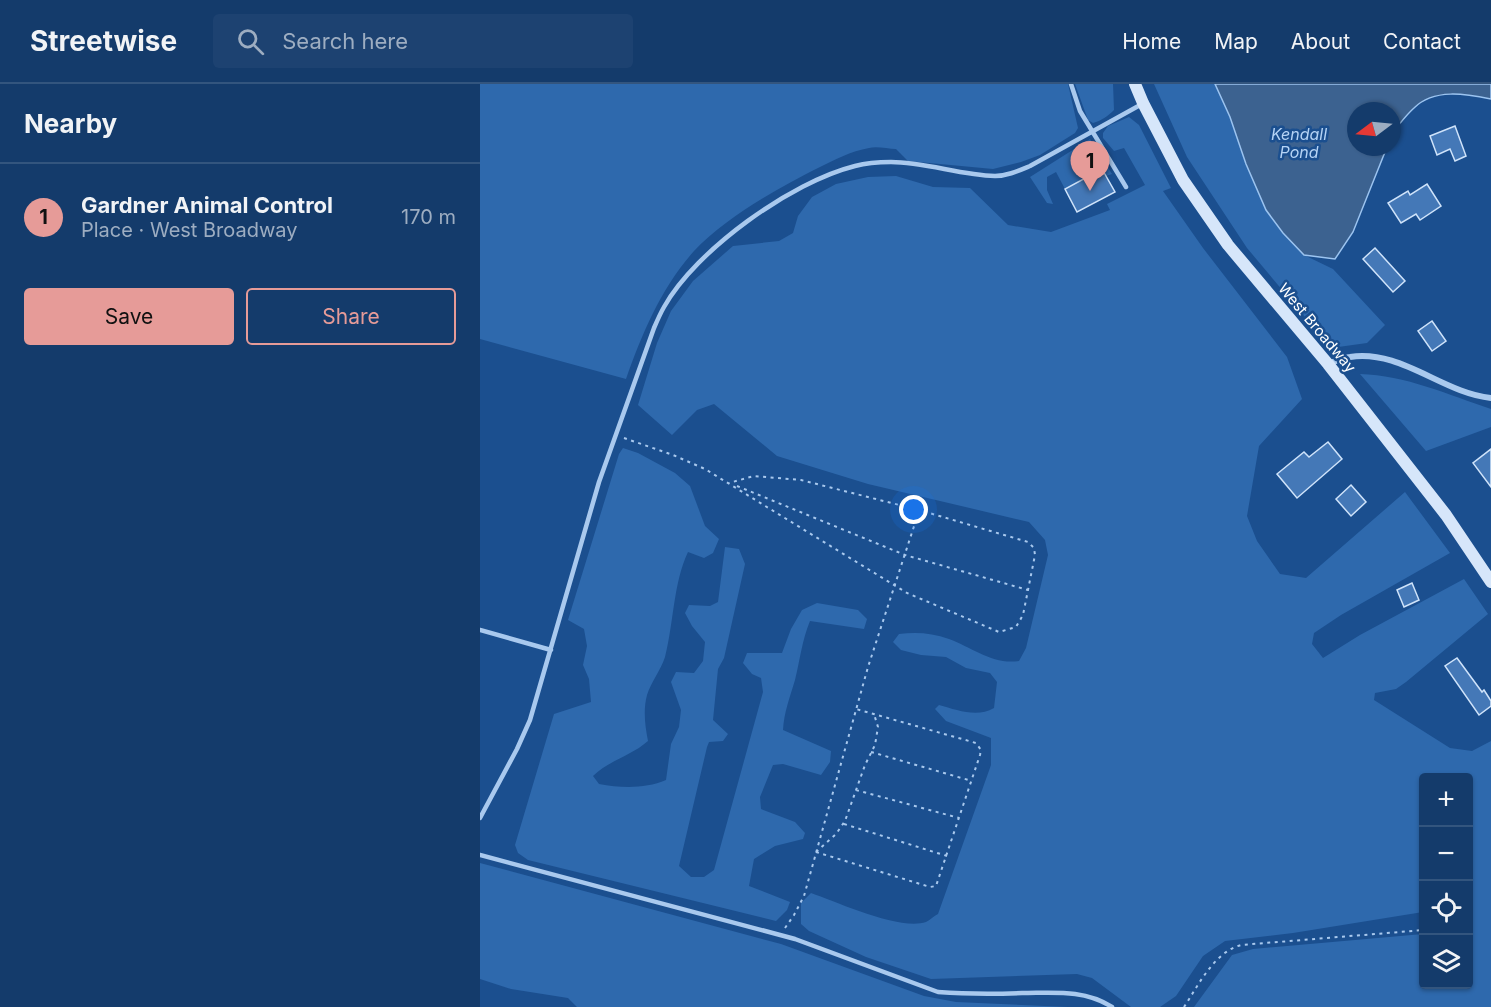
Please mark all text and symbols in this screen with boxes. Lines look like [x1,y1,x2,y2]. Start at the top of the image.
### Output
search box [213,14,633,68]
text: Streetwise [30,24,177,58]
icon: search [234,25,267,58]
text: Search here [282,28,408,54]
text: Home [1122,29,1181,54]
text: Map [1214,29,1258,54]
text: About [1291,29,1350,54]
text: Contact [1383,29,1461,54]
north arrow [1347,102,1401,156]
text: Nearby [24,108,117,139]
water label: Kendall Pond [1271,124,1327,162]
pin: 1 [1070,141,1110,191]
text: Gardner Animal Control [81,192,333,218]
text: 1 [39,205,48,229]
text: 170 m [401,205,456,229]
text: Place · West Broadway [81,218,298,242]
street label: West Broadway [1275,279,1361,377]
button: Save [24,288,234,345]
button: Share [246,288,456,345]
your location [899,495,928,524]
map controls [1419,773,1473,989]
button: + [1419,773,1473,827]
button: − [1419,827,1473,881]
button: locate [1419,881,1473,935]
button: layers [1419,935,1473,989]

